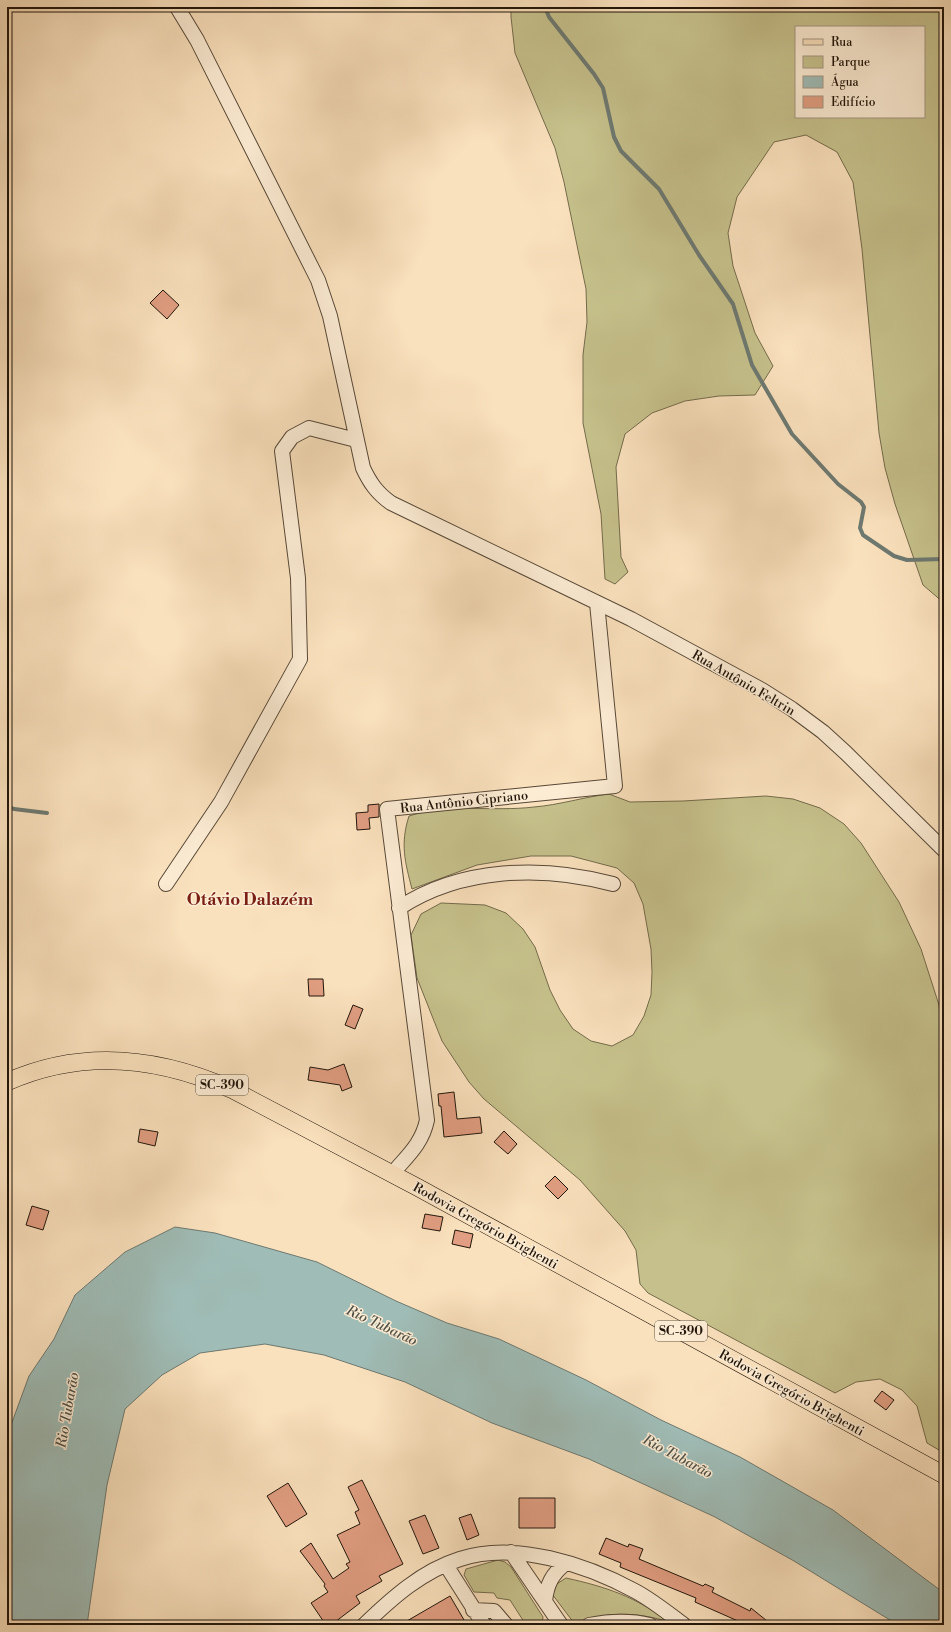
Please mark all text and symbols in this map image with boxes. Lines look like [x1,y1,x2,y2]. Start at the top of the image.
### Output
legend [795,26,925,118]
text: Rua [831,35,853,50]
text: Parque [831,55,870,70]
text: Água [830,73,860,90]
text: Edifício [831,95,876,110]
street label: Rua Antônio Feltrin [689,647,798,719]
street label: Rua Antônio Cipriano [399,787,529,817]
district label: Otávio Dalazém [187,889,314,911]
road number: SC-390 [196,1075,248,1095]
street label: Rodovia Gregório Brighenti [410,1179,561,1273]
water label: Rio Tubarão [342,1301,420,1350]
road number: SC-390 [655,1321,707,1341]
street label: Rodovia Gregório Brighenti [716,1346,867,1440]
water label: Rio Tubarão [52,1371,83,1450]
water label: Rio Tubarão [639,1431,715,1483]

